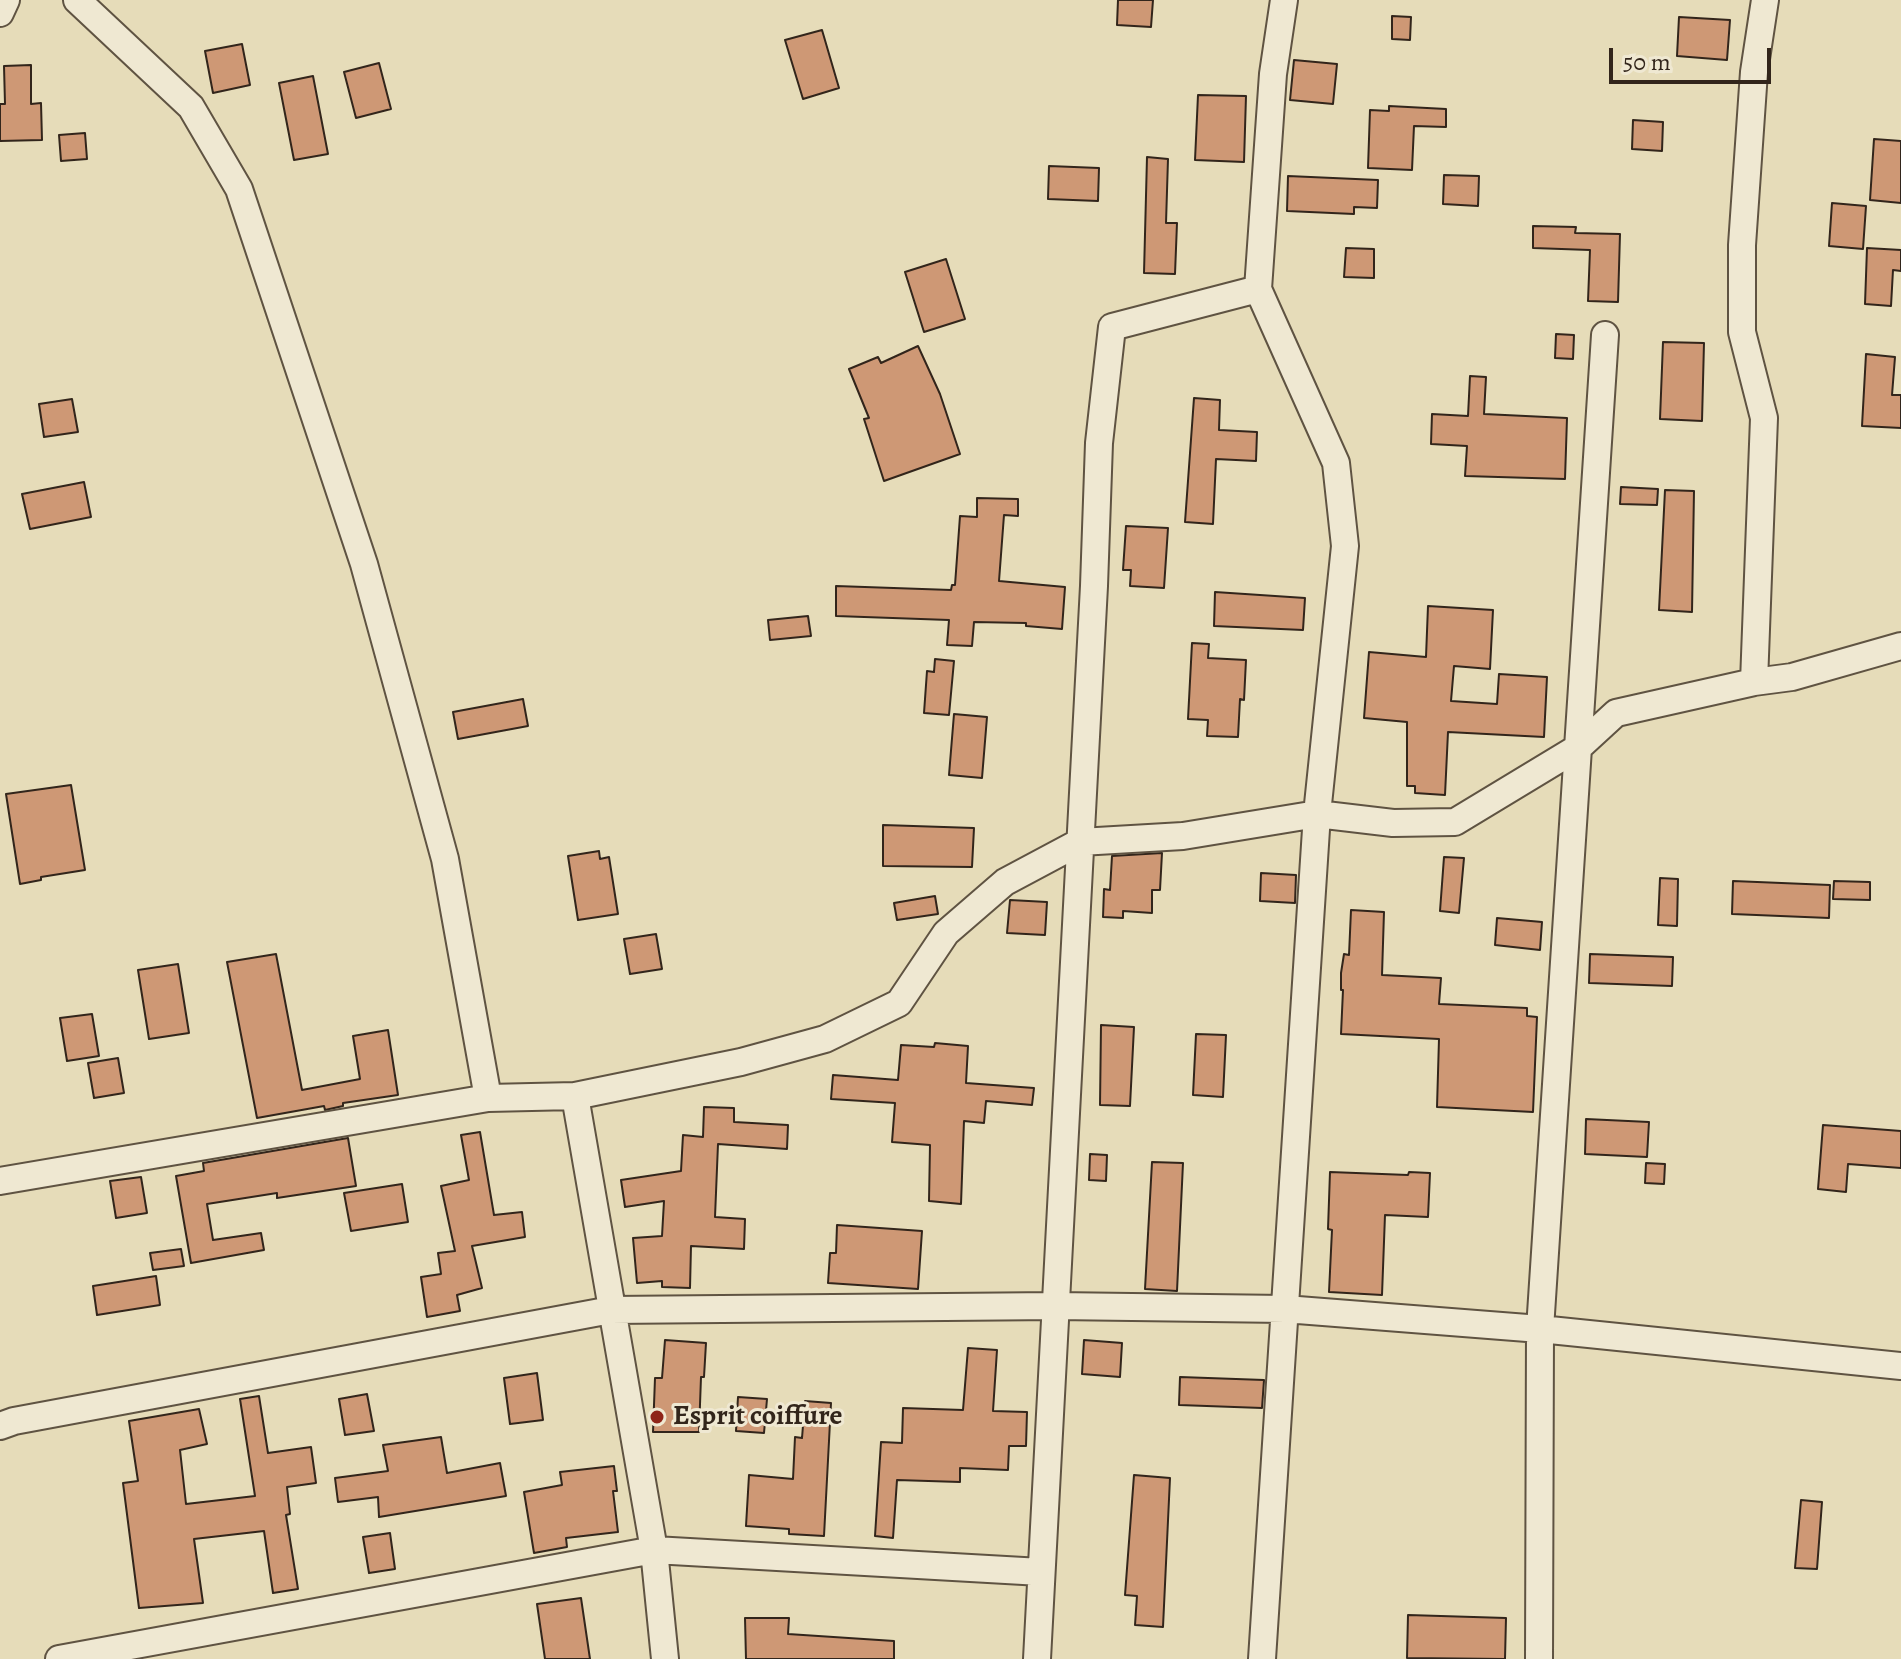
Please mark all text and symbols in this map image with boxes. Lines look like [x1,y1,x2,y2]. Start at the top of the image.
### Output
scale bar [1613,32,1775,82]
text: 50 m [1623,46,1671,78]
place label: Esprit coiffure [673,1400,842,1434]
marker: Esprit coiffure [648,1408,666,1426]

